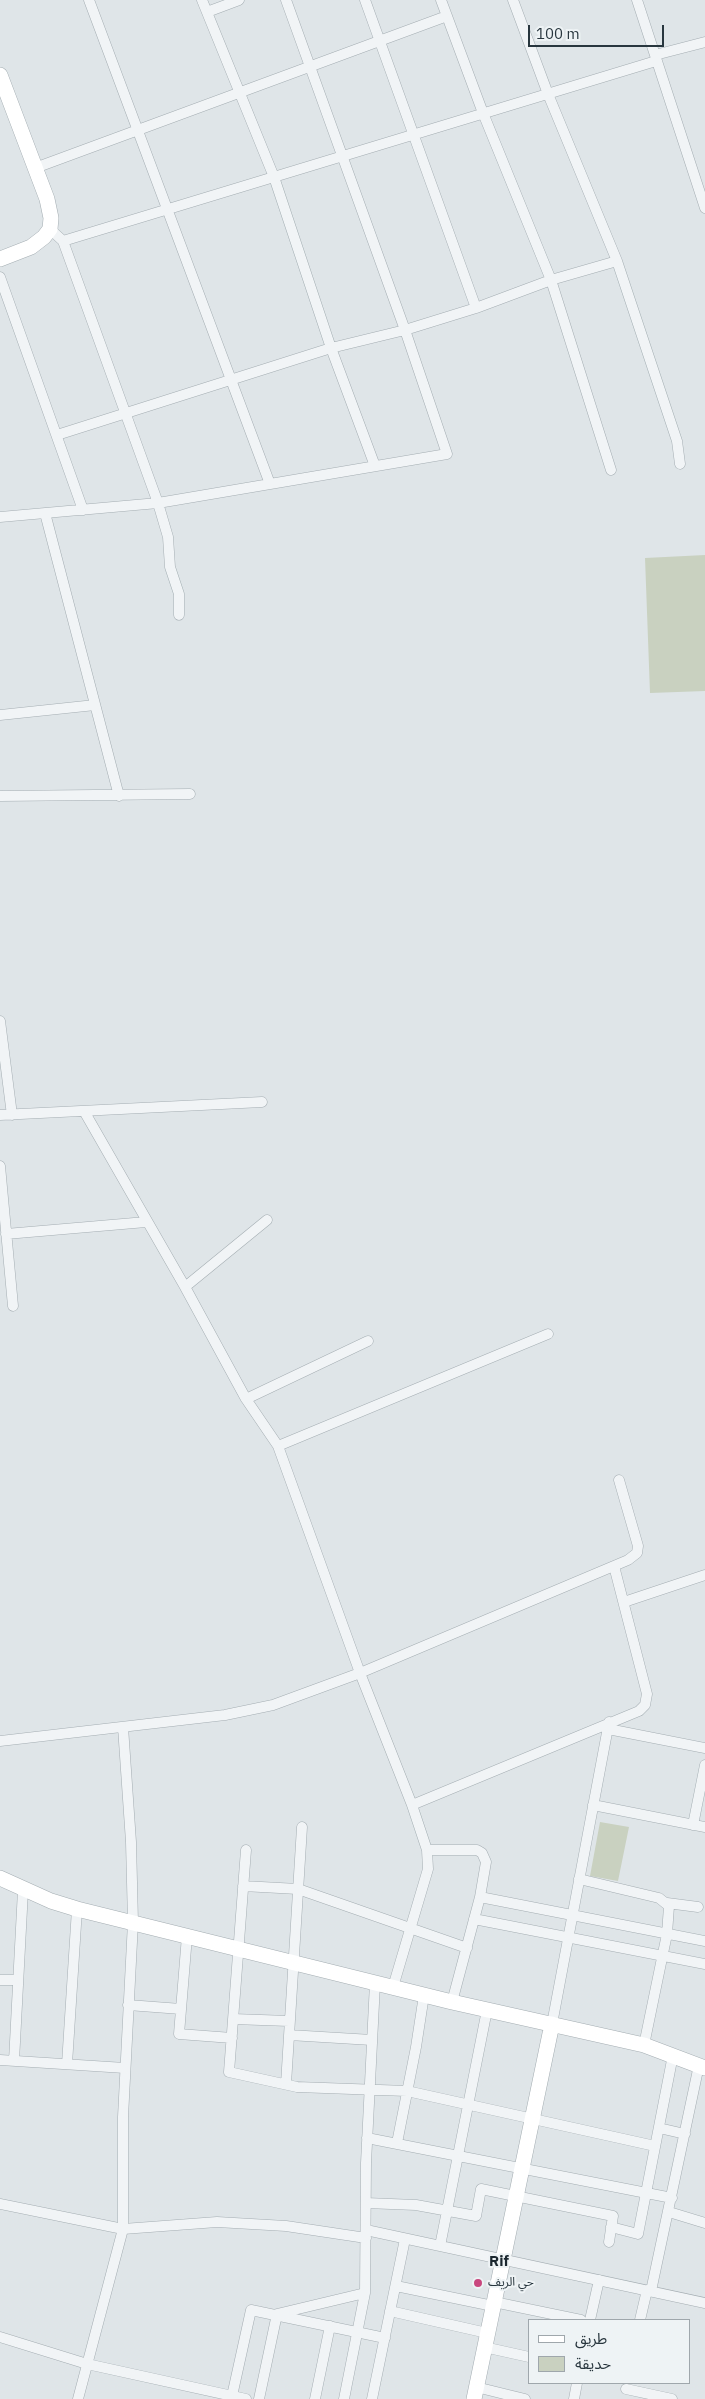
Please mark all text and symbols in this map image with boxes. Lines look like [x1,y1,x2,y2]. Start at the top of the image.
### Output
scale bar [530,15,666,47]
text: 100 m [536,24,580,43]
district label: Rif [489,2253,509,2271]
place label: حي الريف [488,2276,534,2290]
marker: حي الريف [472,2277,484,2289]
legend [528,2319,690,2384]
text: طريق [575,2329,607,2348]
text: حديقة [575,2354,611,2373]

